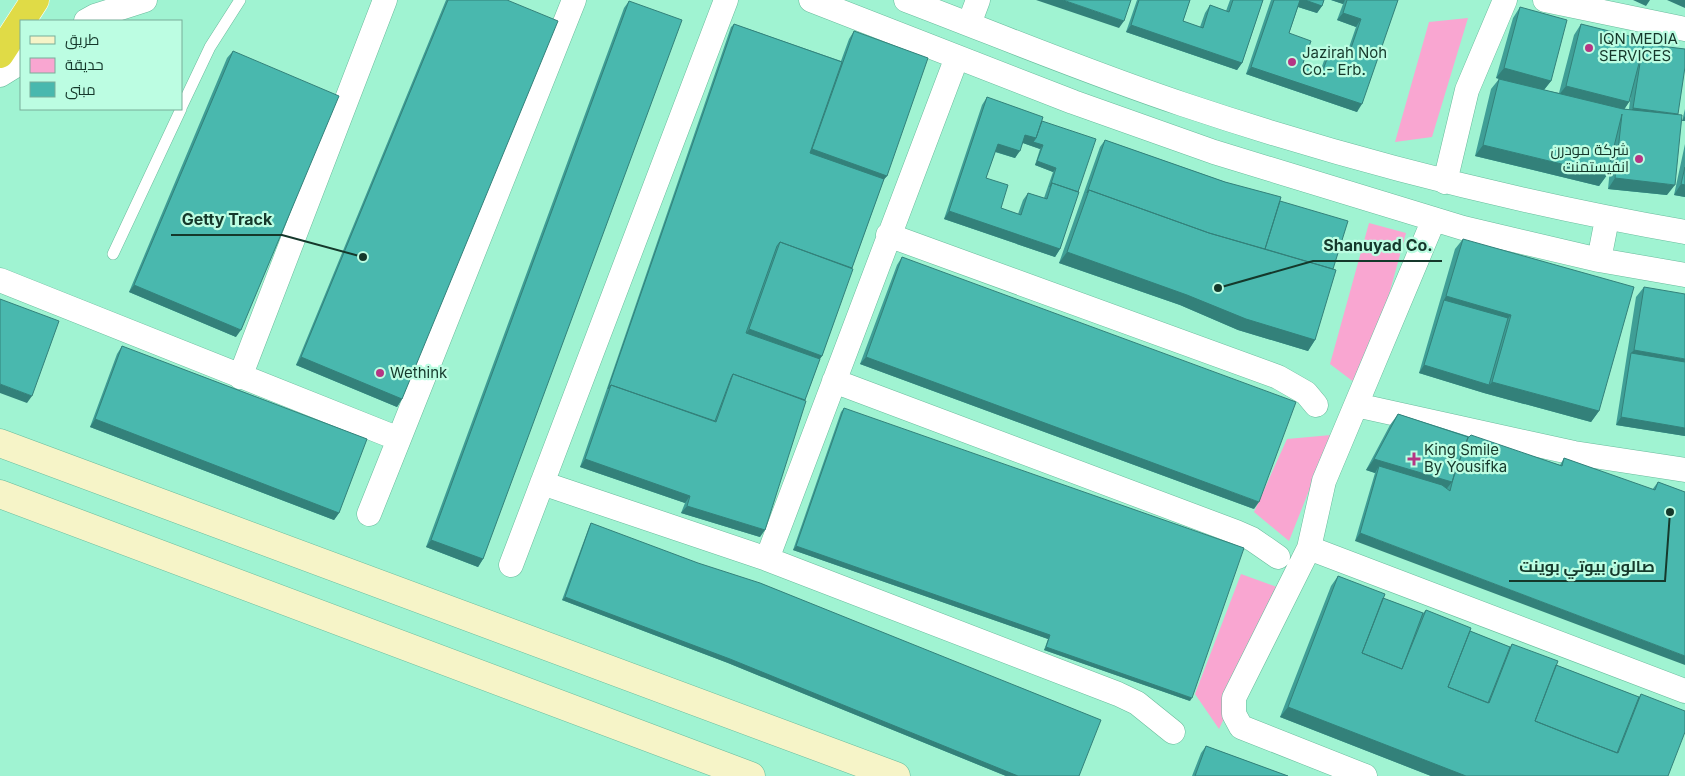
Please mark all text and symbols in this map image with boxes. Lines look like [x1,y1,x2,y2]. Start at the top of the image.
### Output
legend [20,20,182,110]
place label: IQN MEDIA SERVICES [1599,29,1678,65]
text: طريق [65,30,99,50]
marker: IQN MEDIA SERVICES [1583,42,1595,54]
place label: Jazirah Noh Co.- Erb. [1302,43,1387,79]
text: حديقة [65,55,104,74]
marker: Jazirah Noh Co.- Erb. [1286,56,1298,68]
text: مبنى [65,80,96,100]
place label: شركة مودرن انفيستمنت [1551,140,1629,176]
marker: شركة مودرن انفيستمنت [1633,153,1645,165]
callout: Getty Track [171,204,282,235]
text: Getty Track [182,209,273,229]
callout: Shanuyad Co. [1313,230,1442,261]
text: Shanuyad Co. [1323,235,1433,255]
place label: Wethink [390,363,448,382]
marker: Wethink [374,367,386,379]
place label: King Smile By Yousifka [1424,440,1507,476]
marker: King Smile By Yousifka [1408,453,1420,465]
callout: صالون بيوتي بوينت [1509,550,1665,581]
text: صالون بيوتي بوينت [1519,556,1655,579]

